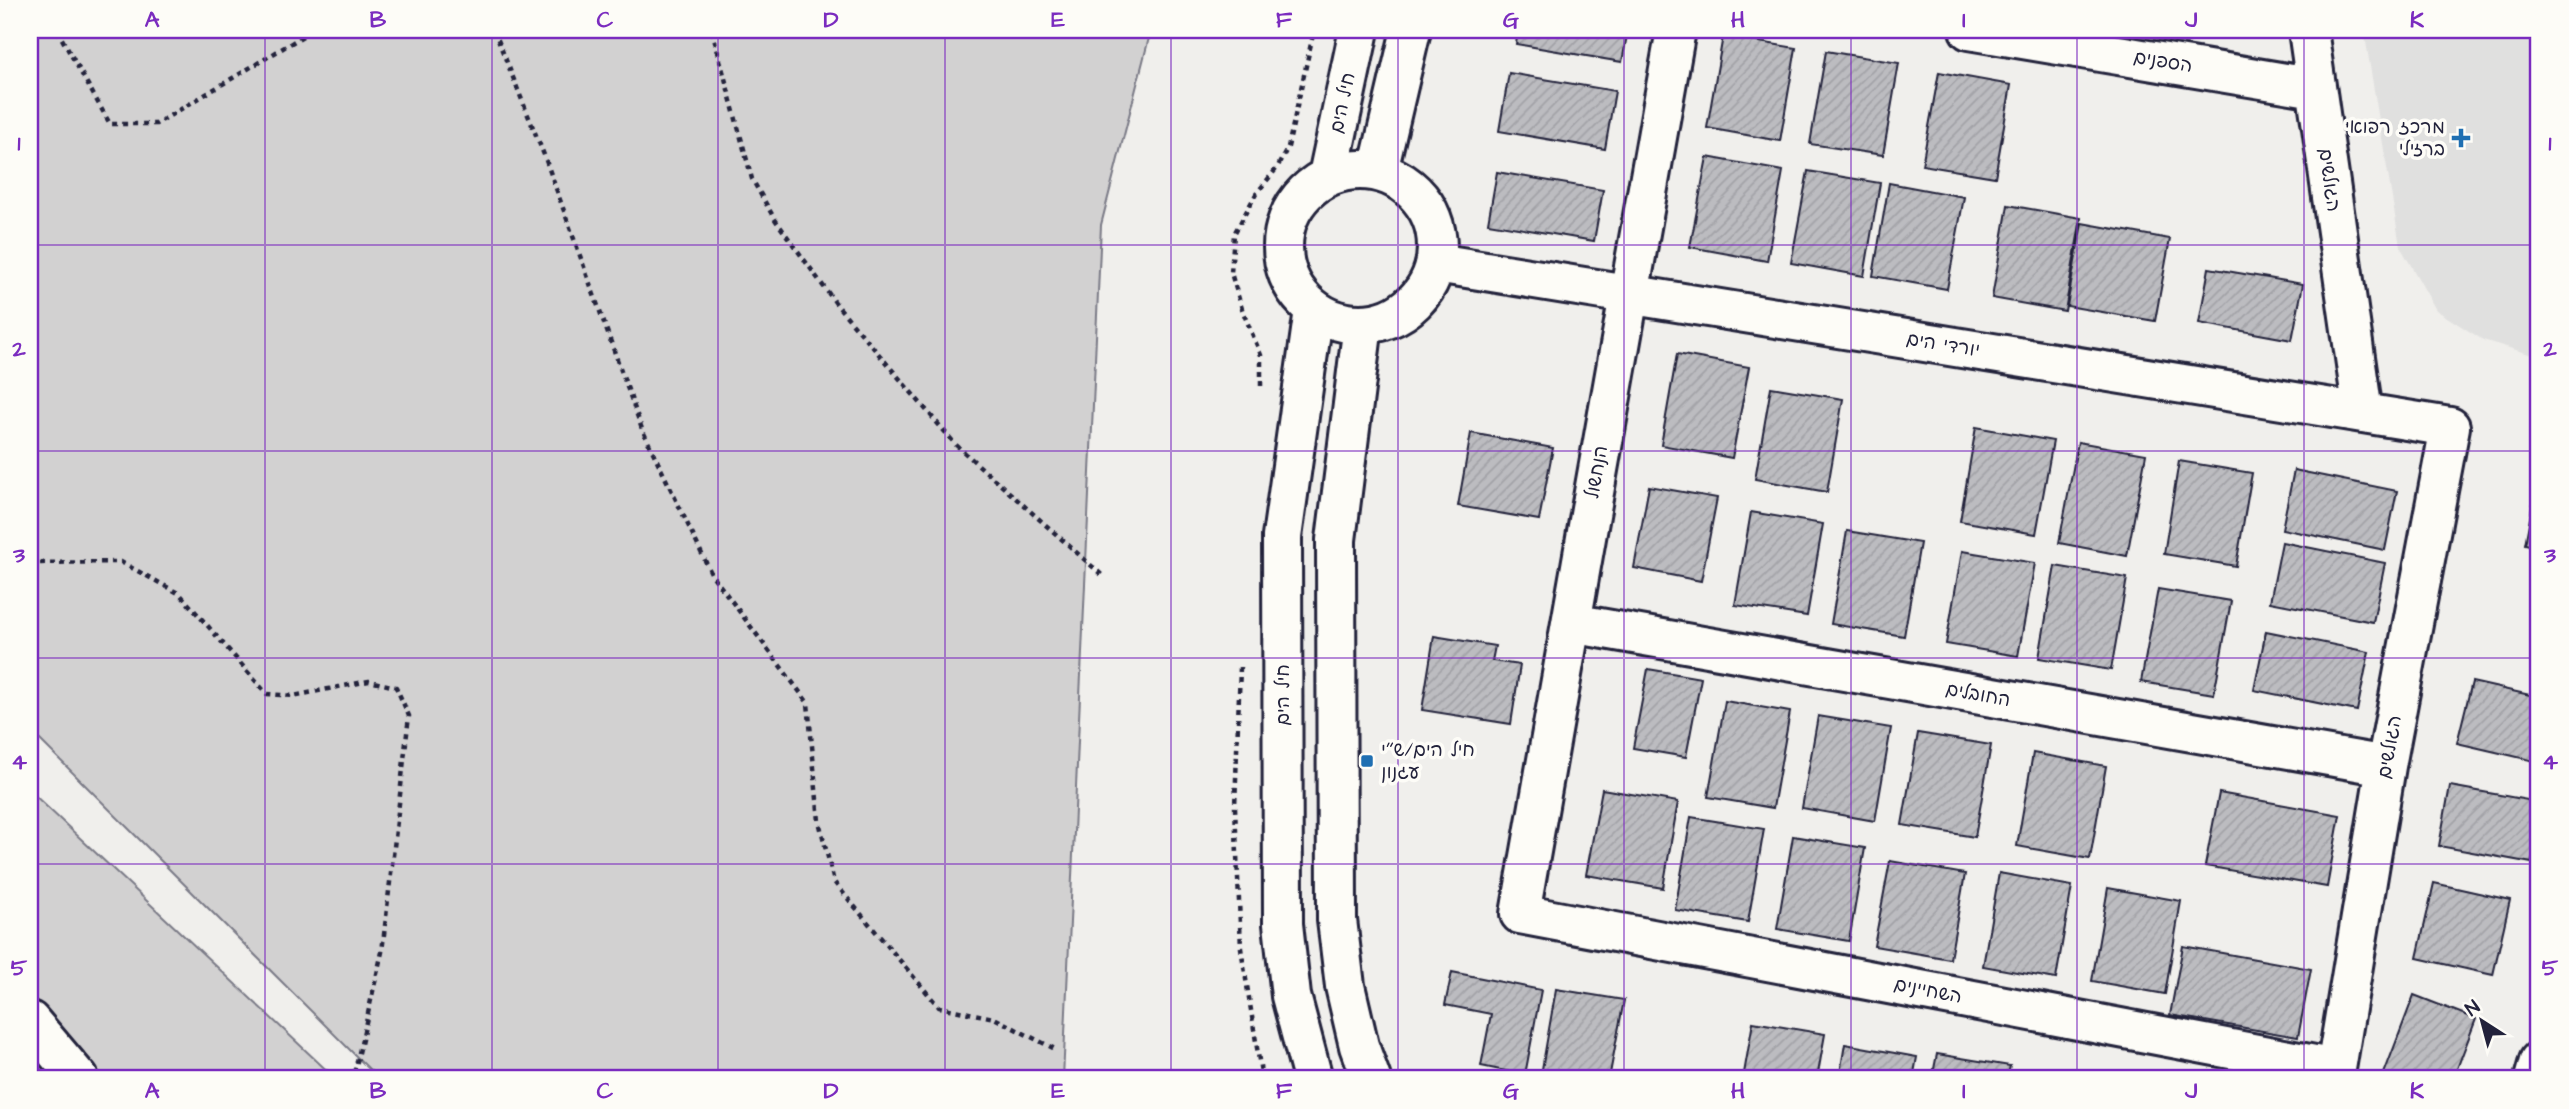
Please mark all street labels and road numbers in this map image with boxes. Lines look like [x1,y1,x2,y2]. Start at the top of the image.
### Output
street label: הספנים [2132,44,2194,80]
street label: חיל הים [1323,70,1363,136]
street label: הגולשים [2311,146,2347,214]
street label: יורדי הים [1904,326,1982,364]
street label: הנחשול [1579,443,1615,501]
street label: חיל הים [1270,664,1297,726]
street label: החובלים [1943,676,2013,714]
street label: הגולשים [2371,713,2409,781]
street label: השחיינים [1892,971,1964,1011]

